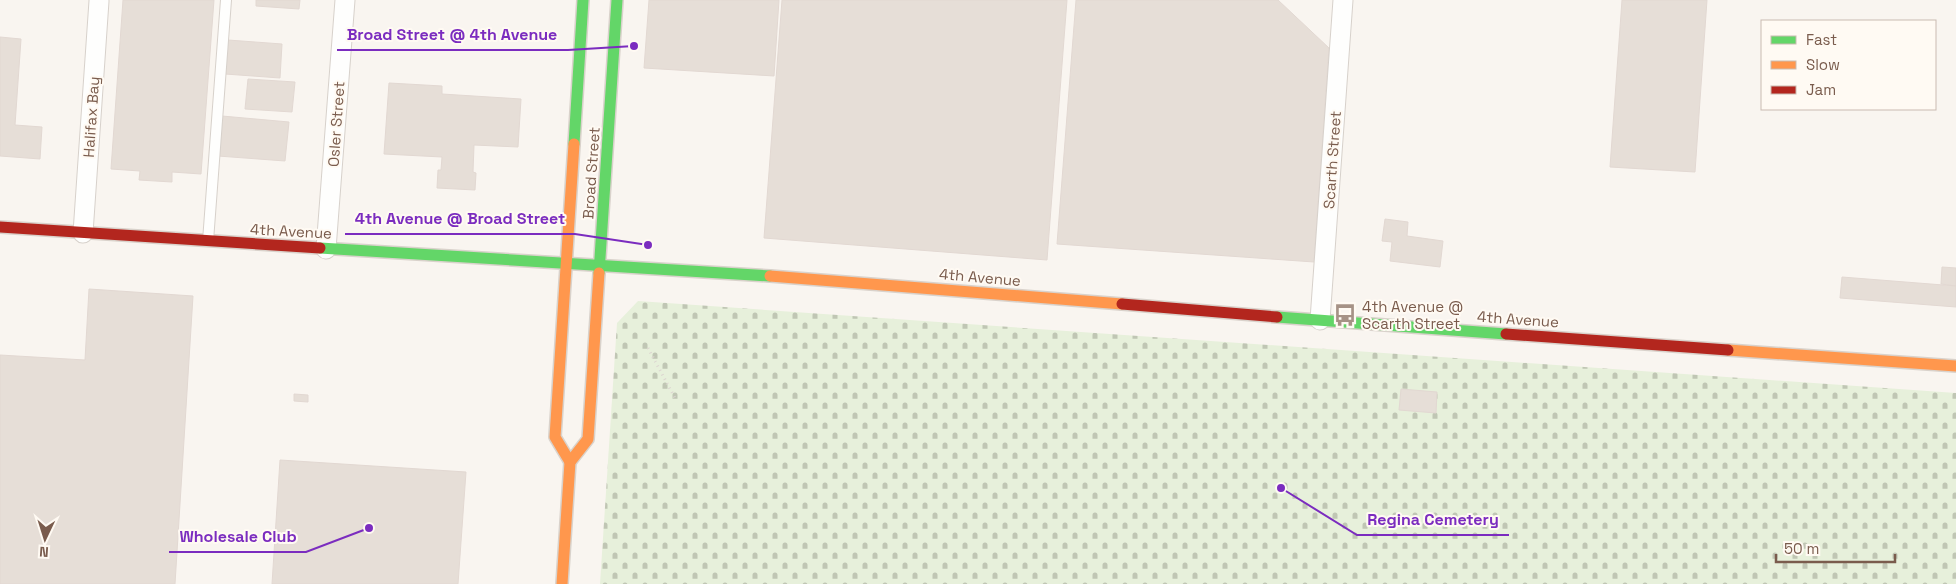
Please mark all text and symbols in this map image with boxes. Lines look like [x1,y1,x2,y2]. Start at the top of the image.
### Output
callout: Broad Street @ 4th Avenue [337,19,568,50]
legend [1761,20,1936,110]
text: Broad Street @ 4th Avenue [347,24,557,45]
text: Fast [1806,30,1837,49]
text: Slow [1806,55,1840,74]
street label: Halifax Bay [79,76,103,158]
street label: Osler Street [324,80,348,167]
text: Jam [1806,80,1836,99]
street label: Scarth Street [1319,110,1345,210]
street label: Broad Street [578,126,604,220]
callout: 4th Avenue @ Broad Street [345,203,575,234]
text: 4th Avenue @ Broad Street [355,208,565,229]
street label: 4th Avenue [250,219,333,243]
street label: 4th Avenue [938,264,1022,290]
place label: 4th Avenue @ Scarth Street [1362,297,1463,333]
bus stop icon: 4th Avenue @ Scarth Street [1332,302,1358,328]
street label: 4th Avenue [1476,307,1560,331]
callout: Regina Cemetery [1357,504,1509,535]
text: Regina Cemetery [1367,509,1499,530]
north arrow [20,514,70,564]
callout: Wholesale Club [169,521,306,552]
text: Wholesale Club [179,526,297,547]
scale bar [1776,532,1895,564]
text: 50 m [1784,539,1819,558]
text: N [39,543,49,561]

